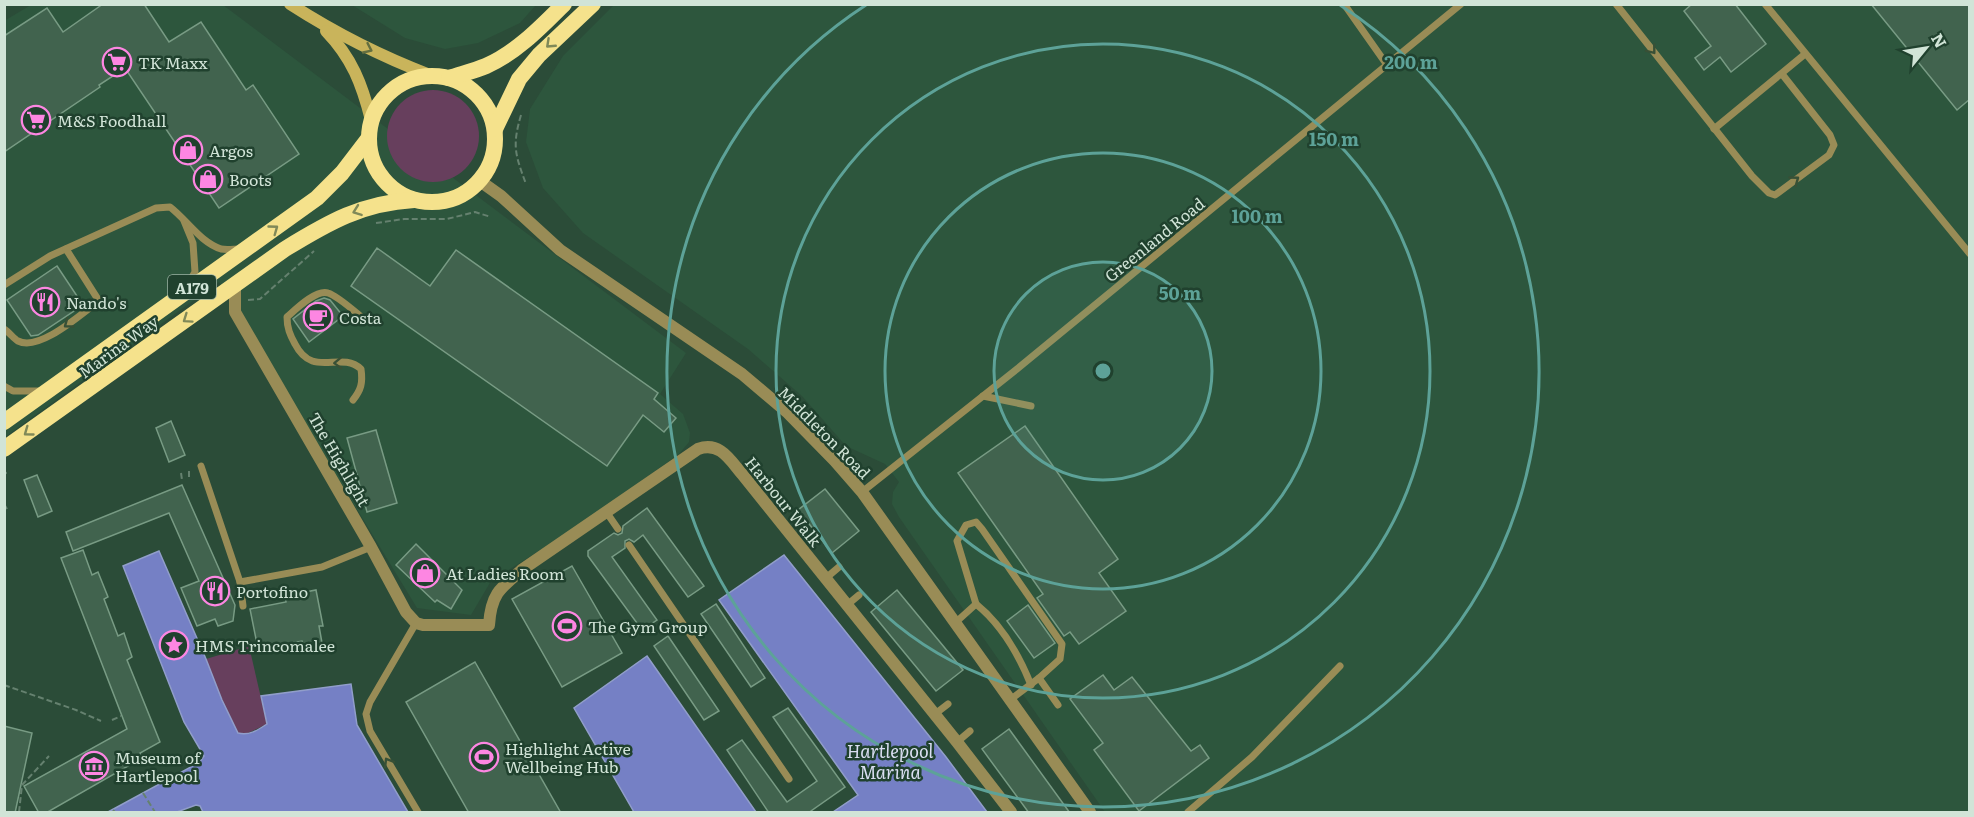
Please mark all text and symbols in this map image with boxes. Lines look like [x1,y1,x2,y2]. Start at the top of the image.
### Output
north arrow [1896,18,1956,78]
text: N [1926,28,1954,52]
one-way arrow [546,37,557,48]
one-way arrow [361,42,372,54]
one-way arrow [1645,44,1656,55]
supermarket icon: TK Maxx [101,46,133,78]
text: 200 m [1384,48,1438,75]
place label: TK Maxx [138,50,208,74]
supermarket icon: M&S Foodhall [20,104,52,136]
place label: M&S Foodhall [57,108,166,132]
text: 150 m [1309,125,1359,152]
shop icon: Argos [172,134,204,166]
place label: Argos [209,138,253,162]
shop icon: Boots [192,163,224,195]
place label: Boots [229,167,271,191]
one-way arrow [1789,176,1800,187]
street label: Greenland Road [1099,191,1209,287]
text: 100 m [1231,202,1283,229]
one-way arrow [352,204,363,217]
one-way arrow [267,225,278,236]
road number: A179 [168,275,216,299]
text: 50 m [1159,279,1201,306]
restaurant icon: Nando's [29,286,61,318]
place label: Nando's [66,290,127,314]
cafe icon: Costa [302,301,334,333]
place label: Costa [339,305,382,329]
street label: Marina Way [73,308,164,383]
one-way arrow [183,312,194,323]
one-way arrow [63,317,74,328]
one-way arrow [333,357,342,370]
centre of rings [1093,361,1113,381]
street label: Middleton Road [773,380,877,484]
street label: The Highlight [303,407,377,511]
one-way arrow [24,425,35,436]
street label: Harbour Walk [740,451,828,551]
shop icon: At Ladies Room [409,557,441,589]
place label: At Ladies Room [446,561,565,585]
restaurant icon: Portofino [199,575,231,607]
place label: Portofino [236,579,308,603]
sports icon: The Gym Group [551,610,583,642]
place label: The Gym Group [588,614,708,638]
place icon: HMS Trincomalee [158,629,190,661]
place label: HMS Trincomalee [195,633,335,657]
place label: Highlight Active Wellbeing Hub [505,736,631,778]
water label: Hartlepool Marina [847,737,934,785]
sports icon: Highlight Active Wellbeing Hub [468,741,500,773]
place label: Museum of Hartlepool [115,745,202,787]
museum icon: Museum of Hartlepool [78,750,110,782]
one-way arrow [384,758,395,768]

